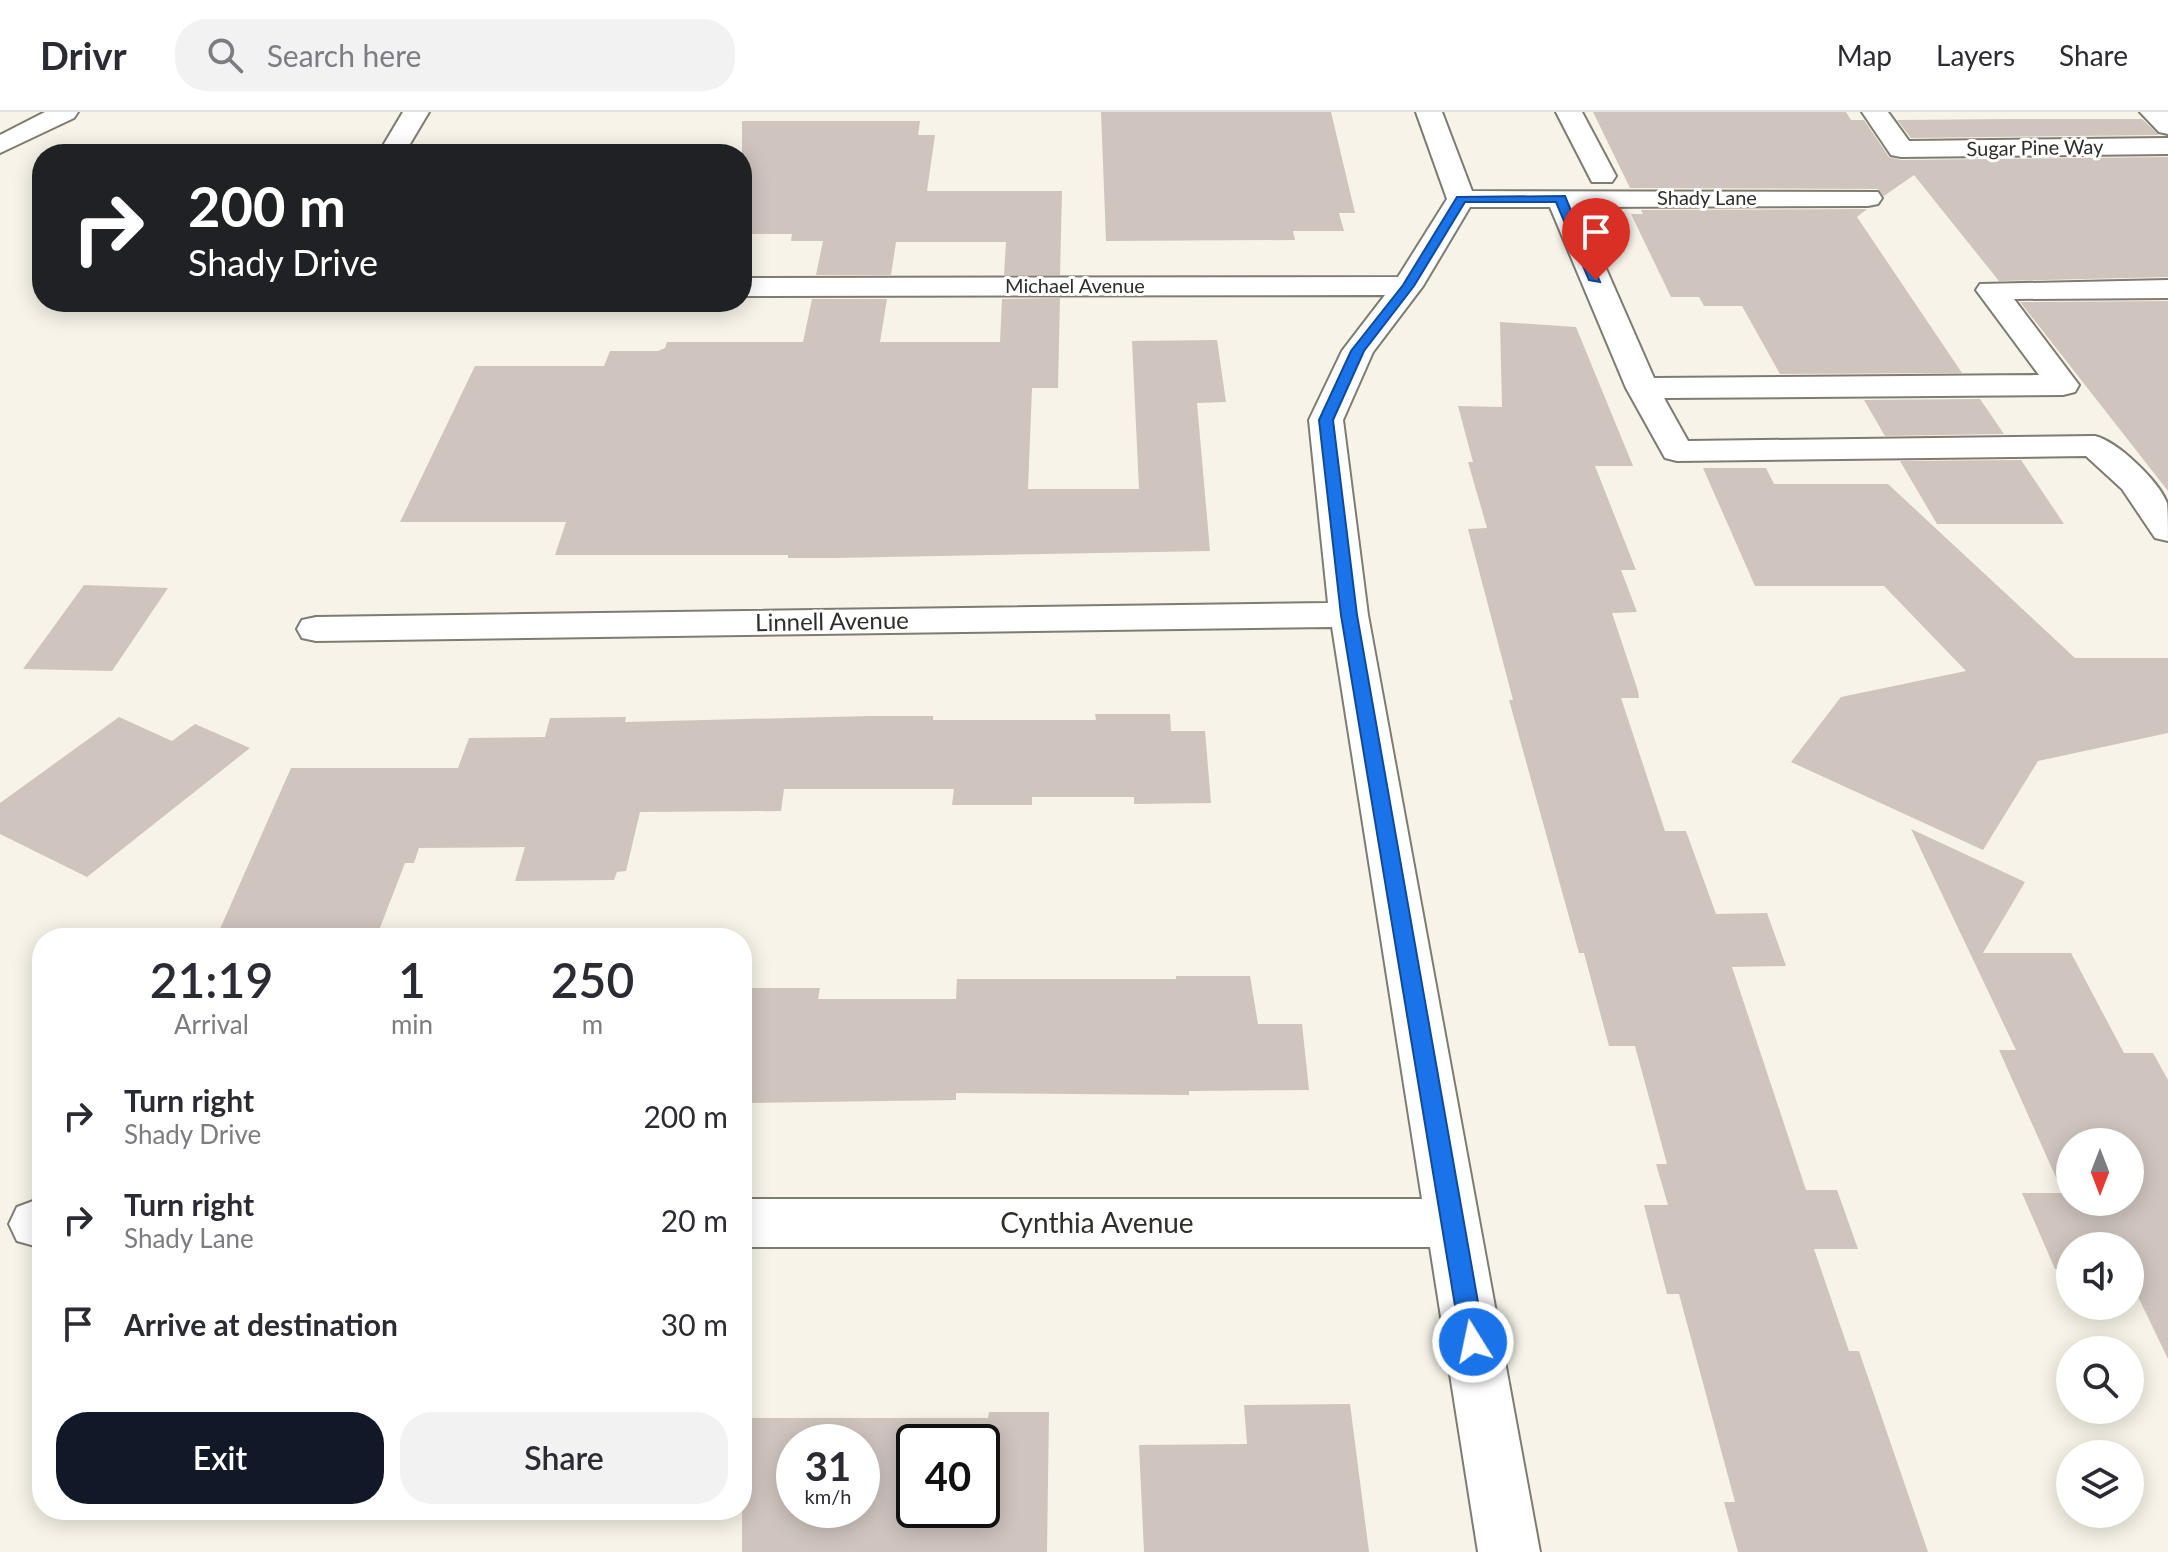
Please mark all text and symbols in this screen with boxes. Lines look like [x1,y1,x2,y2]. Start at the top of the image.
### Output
search box [175,19,735,91]
text: Drivr [40,32,127,78]
icon: search [203,33,247,77]
text: Search here [267,37,421,73]
text: Map [1837,38,1892,72]
text: Layers [1936,38,2015,72]
text: Share [2059,38,2128,72]
street label: Sugar Pine Way [1966,134,2104,160]
text: 200 m [188,172,346,239]
icon: right [56,176,160,280]
street label: Shady Lane [1657,185,1757,209]
pin [1562,198,1630,280]
icon: arrive [1574,210,1618,254]
text: Shady Drive [188,240,378,284]
street label: Michael Avenue [1005,273,1145,297]
street label: Linnell Avenue [755,605,909,636]
text: 21:19 [150,951,273,1008]
text: 1 [398,951,426,1008]
text: 250 [551,951,634,1008]
text: Arrival [174,1008,249,1040]
text: min [391,1008,433,1040]
text: m [582,1008,603,1040]
text: Turn right [124,1082,254,1118]
icon: right [56,1094,100,1138]
text: 200 m [643,1098,728,1134]
text: Shady Drive [124,1118,261,1150]
north arrow [2056,1128,2144,1216]
map controls [2056,1128,2144,1528]
text: Turn right [124,1186,254,1222]
icon: right [56,1198,100,1242]
text: 20 m [661,1202,728,1238]
street label: Cynthia Avenue [1000,1205,1194,1239]
text: Shady Lane [124,1222,254,1254]
button: sound [2056,1232,2144,1320]
position arrow [1431,1300,1515,1384]
icon: arrive [56,1302,100,1346]
text: Arrive at destination [124,1306,398,1342]
text: 30 m [661,1306,728,1342]
button: search [2056,1336,2144,1424]
button: Exit [56,1412,384,1504]
button: Share [400,1412,728,1504]
speed limit sign: 40 [896,1424,1000,1528]
button: layers [2056,1440,2144,1528]
text: 31 [805,1442,851,1490]
text: km/h [805,1484,851,1508]

